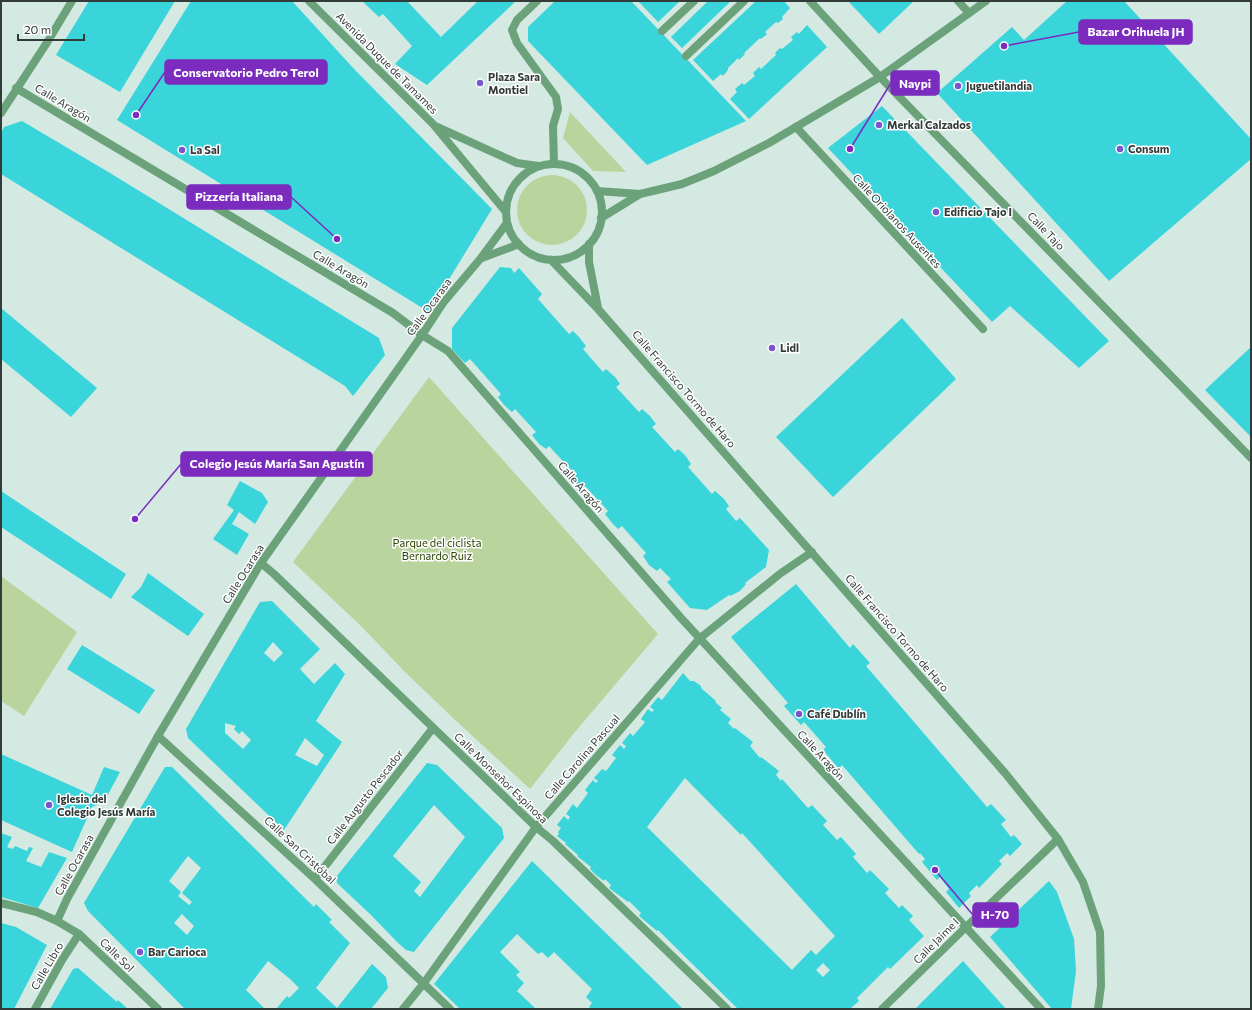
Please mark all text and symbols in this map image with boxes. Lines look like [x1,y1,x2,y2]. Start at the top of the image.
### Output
street label: Avenida Duque de Tamames [334,9,441,116]
scale bar [18,16,84,42]
callout: Bazar Orihuela JH [1079,20,1192,44]
text: 20 m [24,22,51,36]
text: Bazar Orihuela JH [1088,24,1184,39]
callout: Conservatorio Pedro Terol [165,60,327,84]
text: Conservatorio Pedro Terol [173,65,319,79]
place label: Plaza Sara Montiel [488,70,540,96]
callout: Naypi [891,71,939,95]
text: Naypi [899,76,931,90]
marker: Plaza Sara Montiel [475,78,485,88]
place label: Juguetilandia [966,79,1032,93]
street label: Calle Aragón [33,81,94,124]
marker: Juguetilandia [953,81,963,91]
place label: Merkal Calzados [887,118,971,131]
marker: Merkal Calzados [874,120,884,130]
place label: Consum [1128,142,1170,155]
place label: La Sal [190,143,220,156]
marker: Consum [1115,144,1125,154]
marker: La Sal [177,145,187,155]
street label: Calle Oriolanos Ausentes [850,171,944,270]
callout: Pizzería Italiana [187,185,291,209]
text: Pizzería Italiana [195,189,283,203]
place label: Edificio Tajo I [944,205,1012,218]
marker: Edificio Tajo I [931,207,941,217]
street label: Calle Tajo [1025,209,1068,253]
street label: Calle Aragón [311,247,372,290]
street label: Calle Ocarasa [403,275,454,338]
street label: Calle Francisco Tormo de Haro [630,327,739,450]
place label: Lidl [780,341,799,354]
marker: Lidl [767,343,777,353]
callout: Colegio Jesús María San Agustín [181,452,372,476]
text: Colegio Jesús María San Agustín [190,456,365,471]
street label: Calle Aragón [556,459,607,515]
park label: Parque del ciclista Bernardo Ruiz [393,536,481,562]
street label: Calle Ocarasa [219,542,266,606]
street label: Calle Francisco Tormo de Haro [843,571,952,694]
place label: Café Dublín [807,707,866,720]
marker: Café Dublín [794,709,804,719]
street label: Calle Carolina Pascual [541,711,622,802]
street label: Calle Aragón [795,727,848,782]
street label: Calle Monseñor Espinosa [452,730,551,826]
street label: Calle Augusto Pescador [324,746,406,847]
place label: Iglesia del Colegio Jesús María [57,792,155,819]
marker: Iglesia del Colegio Jesús María [44,800,54,810]
street label: Calle San Cristóbal [262,813,339,886]
street label: Calle Ocarasa [51,832,96,898]
callout: H-70 [973,903,1018,927]
text: H-70 [981,907,1009,921]
street label: Calle Jaime I [910,915,962,967]
street label: Calle Sol [98,935,137,974]
street label: Calle Libro [28,939,66,992]
place label: Bar Carioca [148,945,207,958]
marker: Bar Carioca [135,947,145,957]

